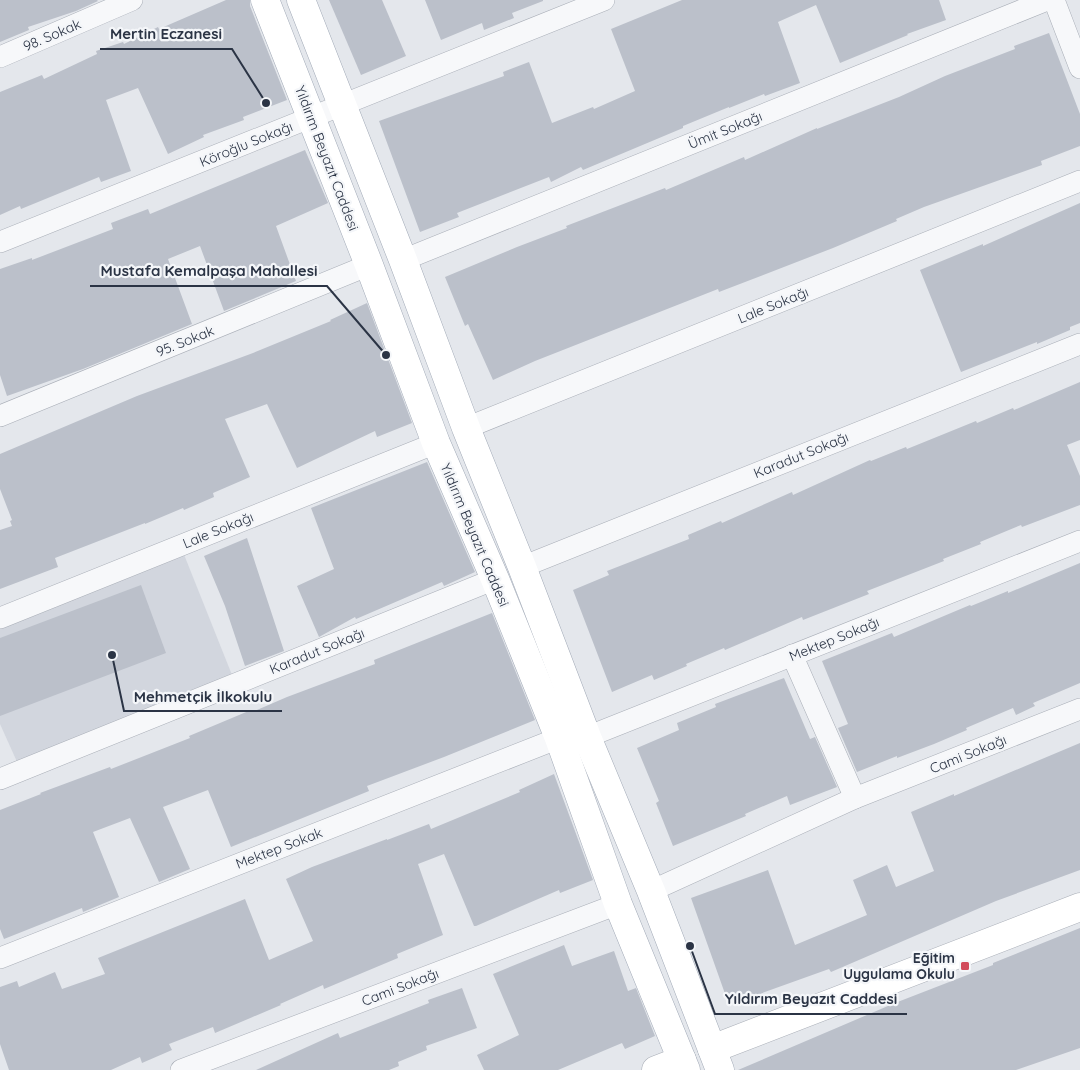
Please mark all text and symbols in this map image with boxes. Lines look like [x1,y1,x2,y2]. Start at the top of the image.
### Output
street label: 98. Sokak [20,15,84,55]
callout: Mertin Eczanesi [100,19,232,49]
text: Mertin Eczanesi [110,24,222,43]
street label: Yıldırım Beyazıt Caddesi [291,83,363,233]
street label: Ümit Sokağı [685,107,765,153]
street label: Köroğlu Sokağı [197,117,295,171]
callout: Mustafa Kemalpaşa Mahallesi [90,256,327,286]
text: Mustafa Kemalpaşa Mahallesi [101,261,317,280]
street label: Lale Sokağı [735,283,811,327]
street label: 95. Sokak [153,321,217,361]
street label: Karadut Sokağı [751,428,851,482]
street label: Yıldırım Beyazıt Caddesi [437,461,513,609]
street label: Lale Sokağı [180,508,256,552]
street label: Mektep Sokağı [786,613,882,665]
street label: Karadut Sokağı [267,624,367,678]
callout: Mehmetçik İlkokulu [124,681,282,711]
text: Mehmetçik İlkokulu [134,687,272,706]
street label: Cami Sokağı [927,730,1009,778]
street label: Mektep Sokak [233,823,325,873]
place label: Eğitim Uygulama Okulu [843,949,955,983]
marker: Eğitim Uygulama Okulu [959,960,971,972]
street label: Cami Sokağı [359,964,441,1010]
callout: Yıldırım Beyazıt Caddesi [715,984,907,1014]
text: Yıldırım Beyazıt Caddesi [725,989,897,1008]

